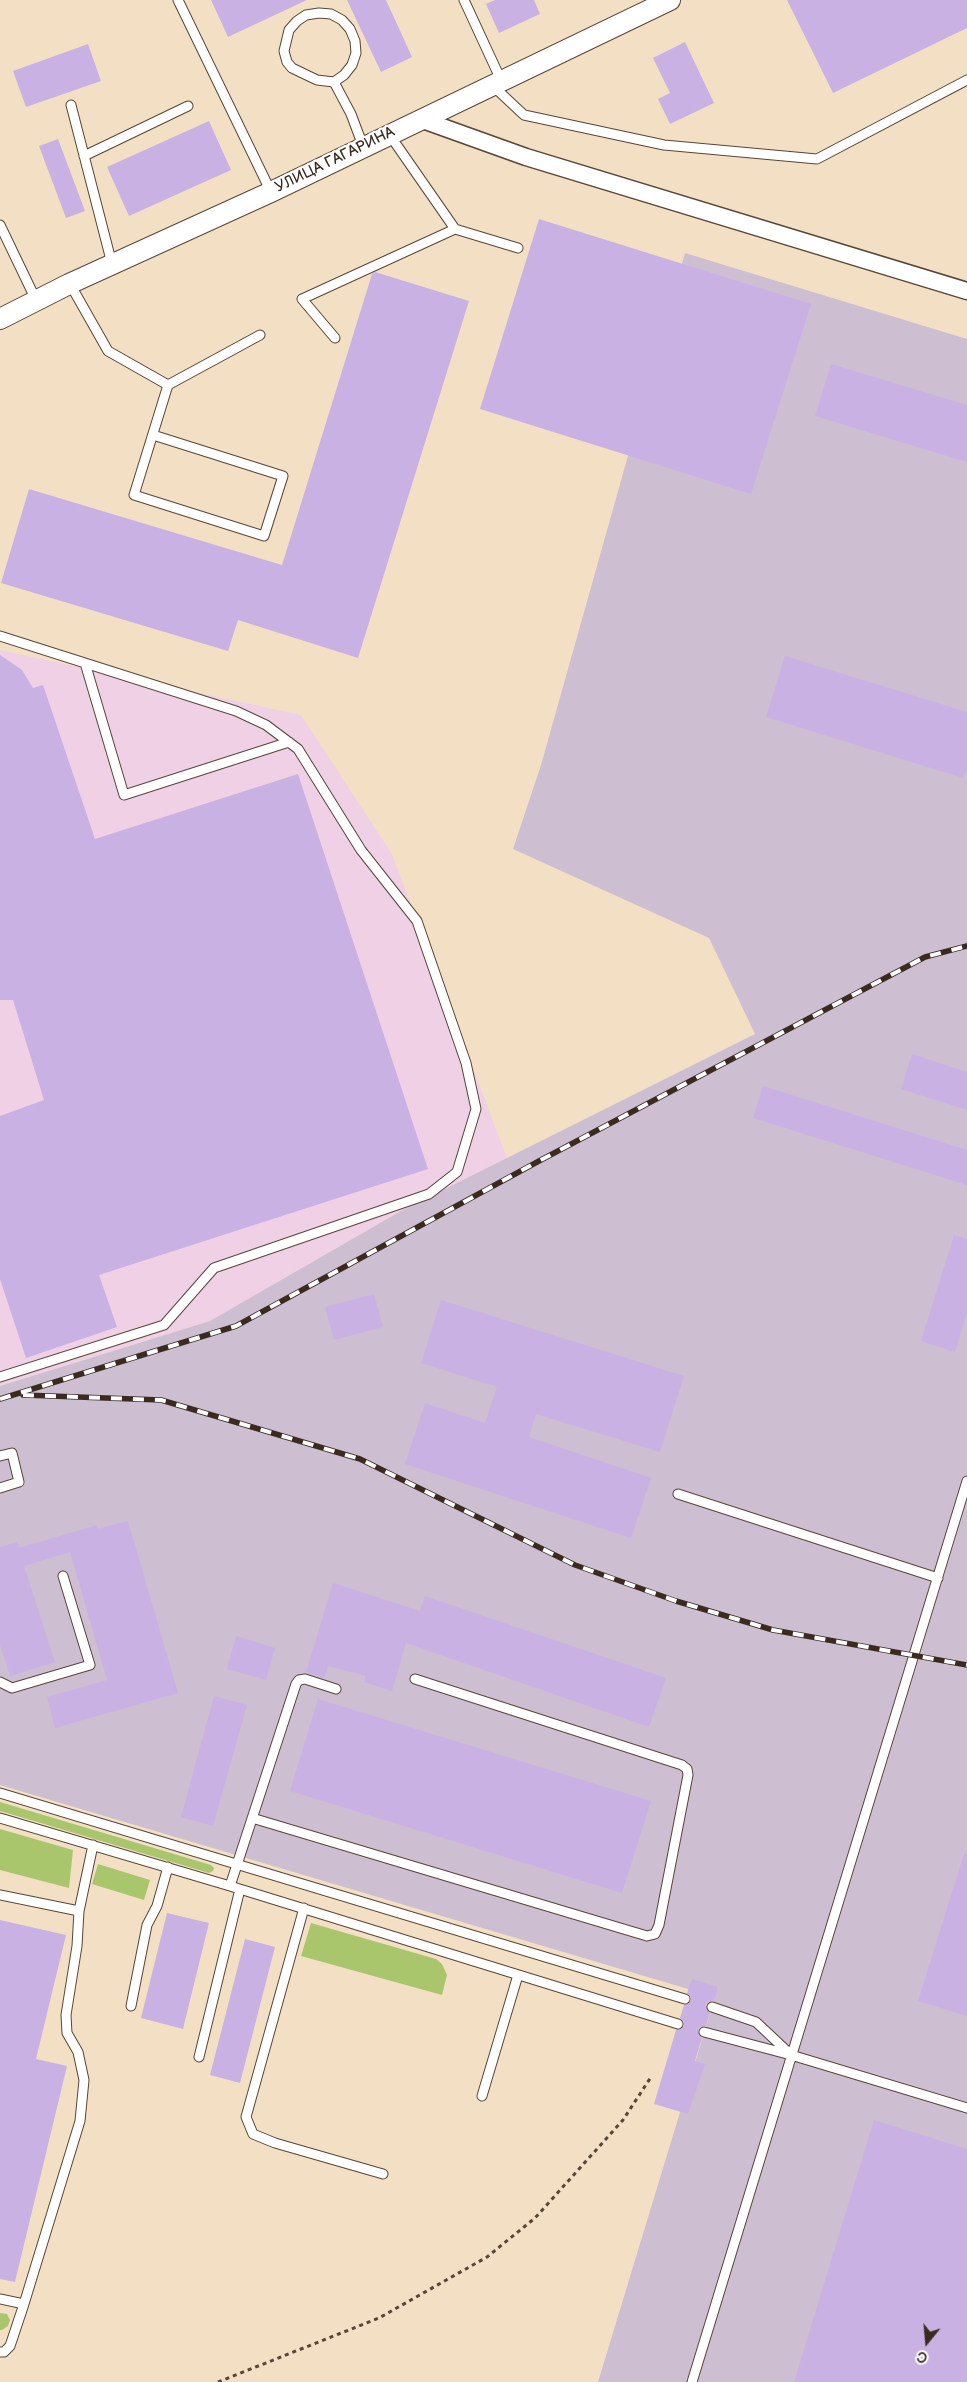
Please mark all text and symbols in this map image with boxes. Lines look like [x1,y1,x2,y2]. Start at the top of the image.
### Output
street label: УЛИЦА ГАГАРИНА [272,123,398,197]
north arrow [902,2317,952,2367]
text: С [915,2347,930,2366]

